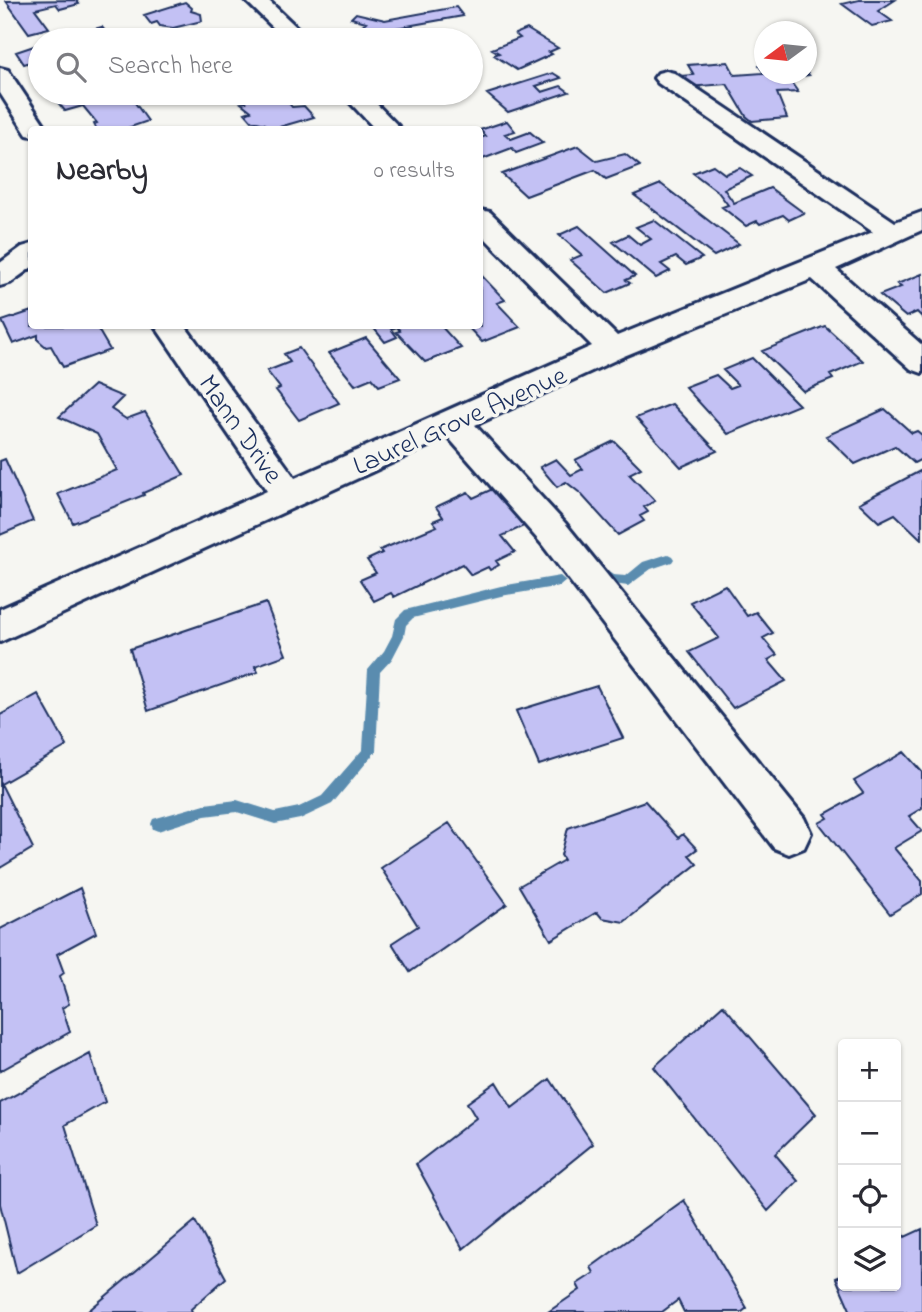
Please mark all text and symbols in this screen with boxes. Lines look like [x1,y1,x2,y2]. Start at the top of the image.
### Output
north arrow [754,21,817,84]
search box [28,28,483,105]
icon: search [52,48,90,86]
text: Search here [108,48,233,86]
text: Nearby [56,150,148,194]
text: 0 results [374,155,455,188]
street label: Laurel Grove Avenue [347,357,574,488]
street label: Mann Drive [186,367,292,493]
map controls [838,1039,901,1291]
button: + [838,1039,901,1102]
button: − [838,1102,901,1165]
button: locate [838,1165,901,1228]
button: layers [838,1228,901,1291]

